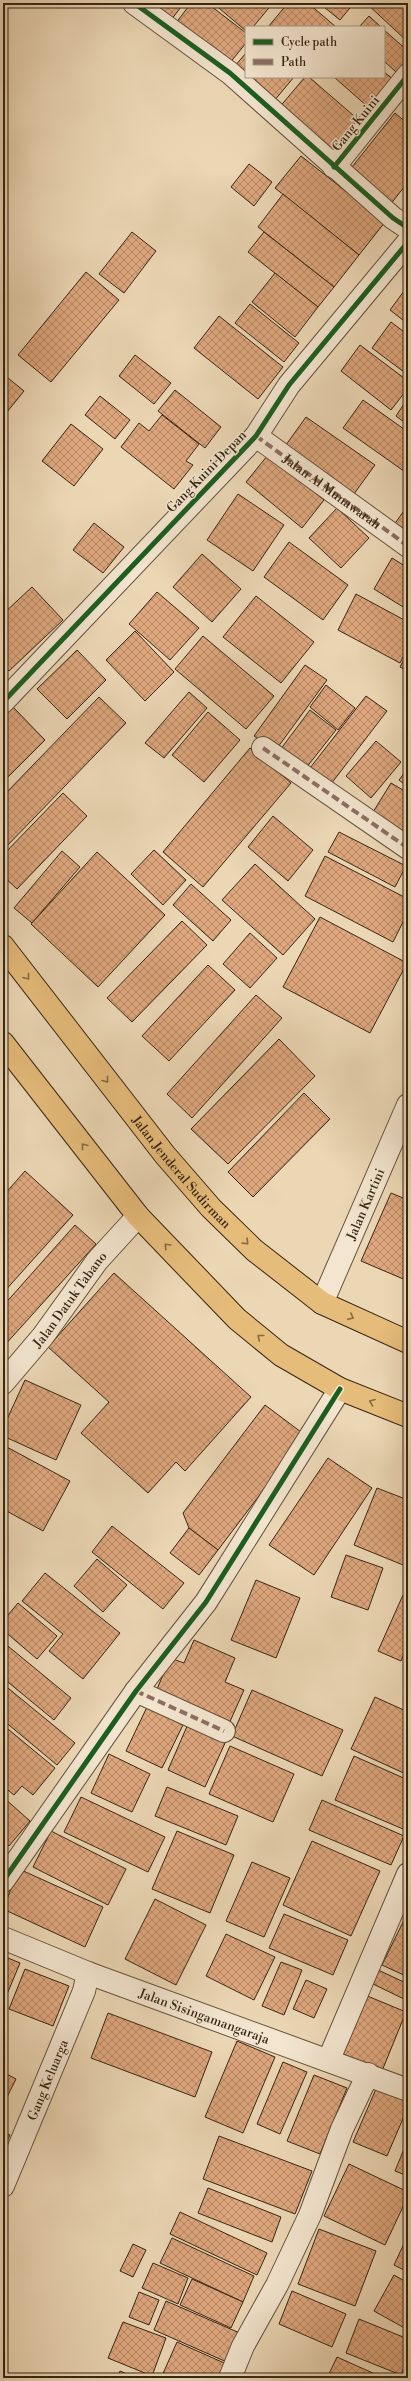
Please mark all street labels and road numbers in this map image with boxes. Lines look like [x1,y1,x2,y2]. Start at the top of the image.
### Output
street label: Gang Kuini [329,93,383,155]
street label: Gang Kuini Depan [163,427,250,516]
street label: Jalan Al Munawarah [279,451,384,533]
street label: Jalan Jenderal Sudirman [128,1112,234,1232]
street label: Jalan Kartini [343,1166,389,1244]
street label: Jalan Datuk Tabano [29,1249,111,1352]
street label: Jalan Sisingamangaraja [136,1985,272,2048]
street label: Gang Keluarga [24,2037,72,2123]

